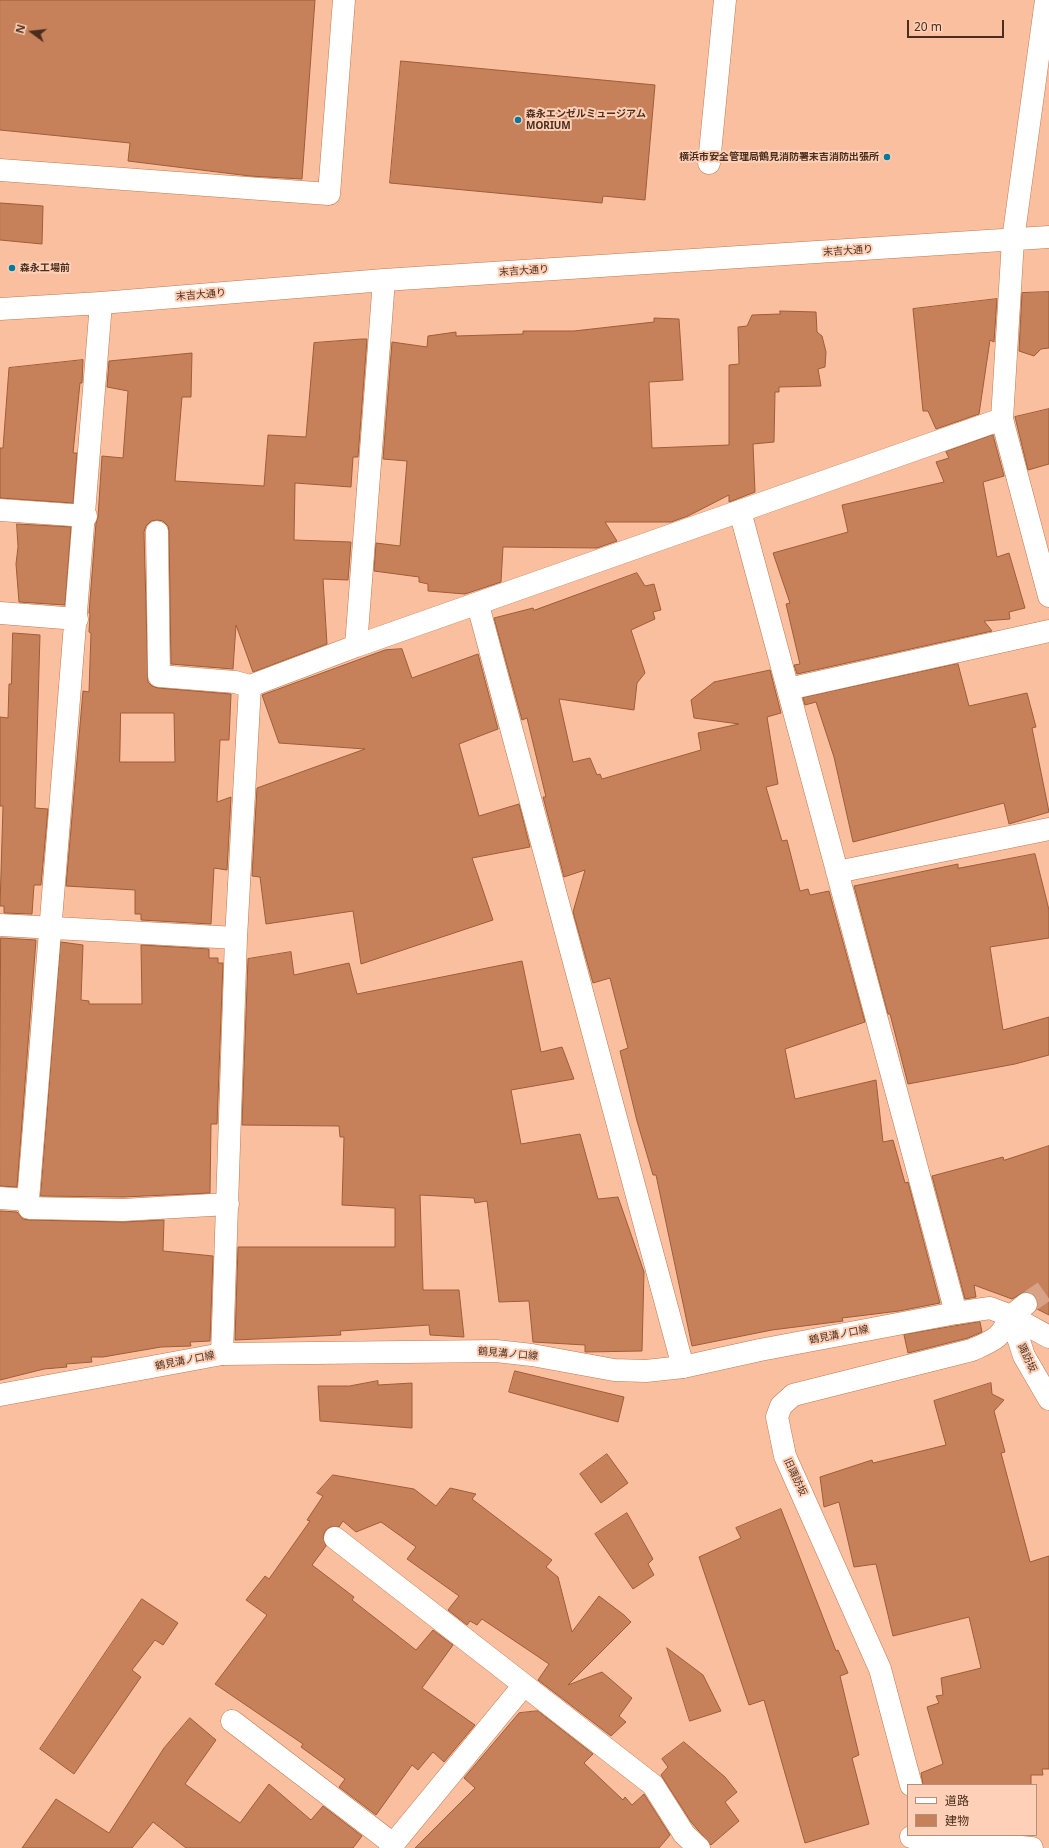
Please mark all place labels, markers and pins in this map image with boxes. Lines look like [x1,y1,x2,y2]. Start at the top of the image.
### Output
place label: 森永エンゼルミュージアム MORIUM [526,108,646,132]
marker: 森永エンゼルミュージアム MORIUM [513,115,523,125]
place label: 横浜市安全管理局鶴見消防署末吉消防出張所 [679,151,879,163]
marker: 横浜市安全管理局鶴見消防署末吉消防出張所 [882,152,892,162]
place label: 森永工場前 [20,262,70,274]
marker: 森永工場前 [7,263,17,273]

